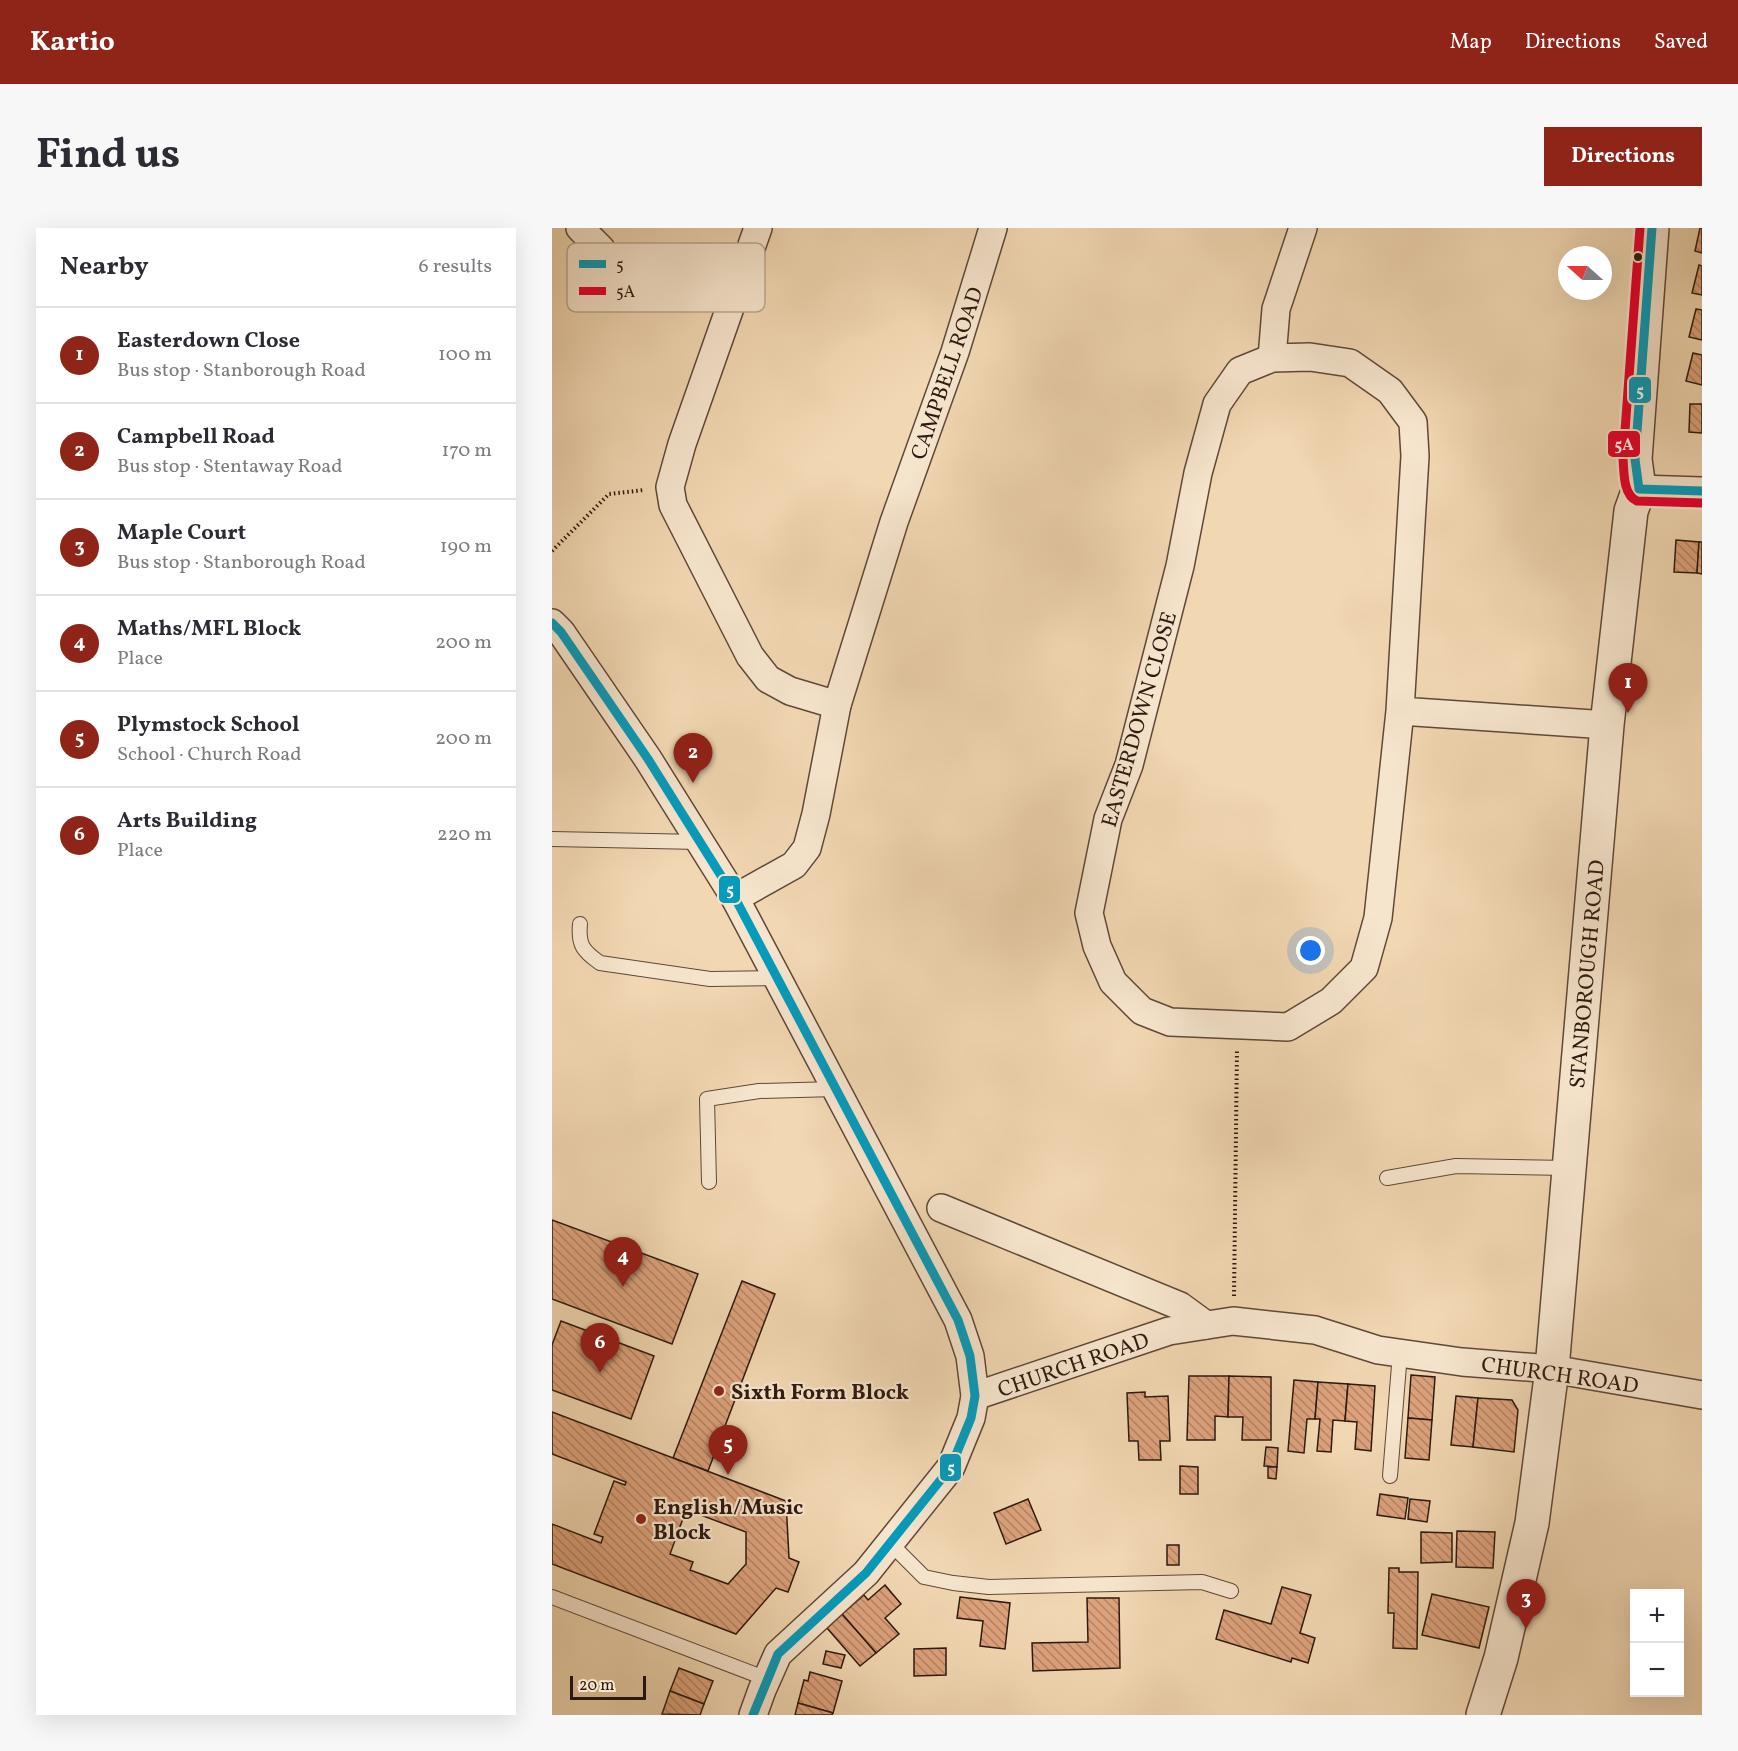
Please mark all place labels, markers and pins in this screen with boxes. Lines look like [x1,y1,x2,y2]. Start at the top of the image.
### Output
unlabelled marker [1632,251,1644,263]
pin: 1 [1608,664,1648,713]
pin: 2 [674,734,712,783]
pin: 4 [604,1238,642,1287]
pin: 6 [580,1324,620,1373]
place label: Sixth Form Block [731,1378,909,1409]
marker: Sixth Form Block [712,1384,726,1398]
pin: 5 [708,1426,747,1475]
place label: English/Music Block [653,1493,803,1549]
marker: English/Music Block [634,1512,648,1526]
pin: 3 [1506,1580,1546,1629]

